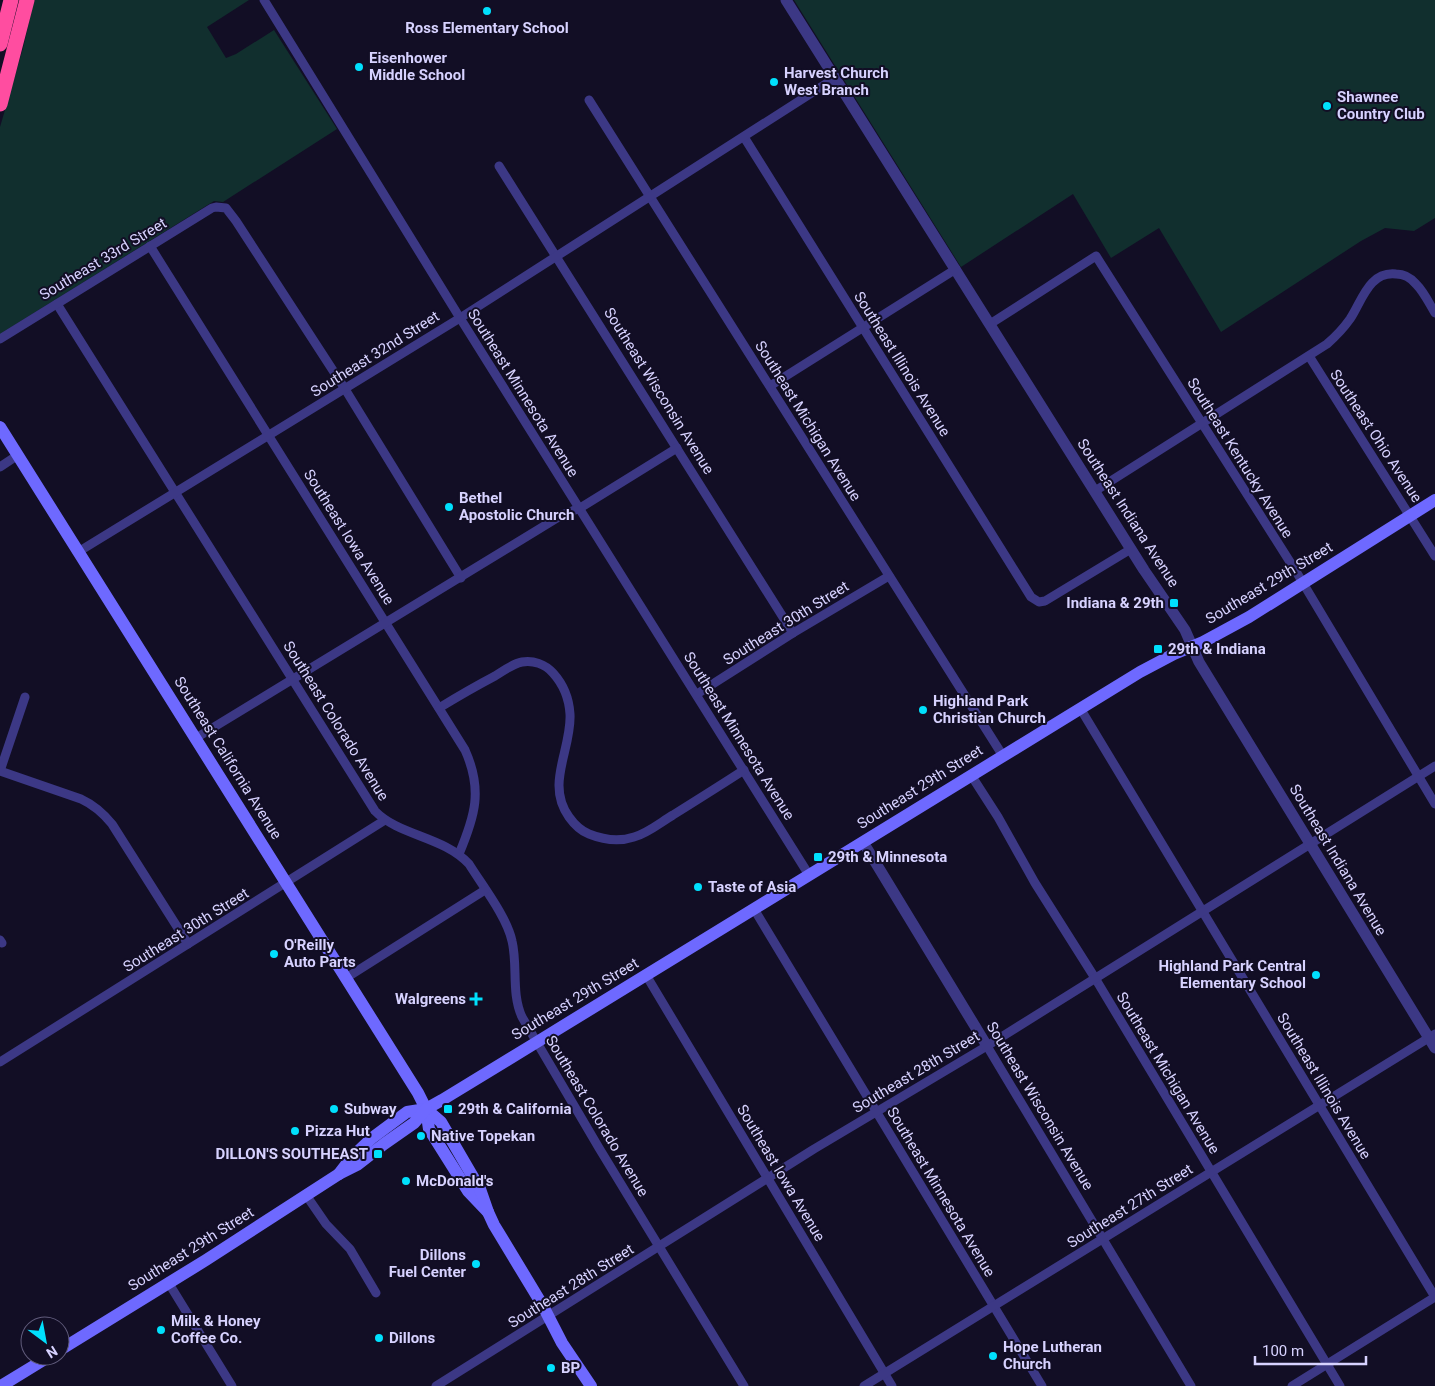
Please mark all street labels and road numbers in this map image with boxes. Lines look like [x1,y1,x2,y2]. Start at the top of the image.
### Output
street label: Southeast 33rd Street [36,214,170,304]
street label: Southeast Illinois Avenue [850,288,954,440]
street label: Southeast Wisconsin Avenue [600,304,718,478]
street label: Southeast Minnesota Avenue [464,306,582,480]
street label: Southeast 32nd Street [307,307,443,401]
street label: Southeast Michigan Avenue [751,338,865,504]
street label: Southeast Ohio Avenue [1326,366,1426,506]
street label: Southeast Kentucky Avenue [1183,375,1297,541]
street label: Southeast Indiana Avenue [1073,435,1183,591]
street label: Southeast Iowa Avenue [300,466,398,608]
street label: Southeast 29th Street [1202,538,1336,628]
street label: Southeast 30th Street [720,577,852,669]
street label: Southeast Colorado Avenue [279,638,393,804]
street label: Southeast Minnesota Avenue [680,649,798,823]
street label: Southeast California Avenue [170,673,286,843]
street label: Southeast 29th Street [854,741,986,833]
street label: Southeast Indiana Avenue [1286,781,1390,939]
street label: Southeast 30th Street [120,884,252,976]
street label: Southeast 29th Street [508,954,642,1044]
street label: Southeast Michigan Avenue [1113,989,1224,1157]
street label: Southeast Illinois Avenue [1273,1010,1375,1162]
street label: Southeast Wisconsin Avenue [983,1019,1097,1193]
street label: Southeast 28th Street [849,1027,983,1117]
street label: Southeast Colorado Avenue [542,1032,652,1200]
street label: Southeast Iowa Avenue [733,1101,829,1245]
street label: Southeast Minnesota Avenue [883,1104,999,1280]
street label: Southeast 27th Street [1064,1160,1196,1252]
street label: Southeast 29th Street [125,1203,257,1295]
street label: Southeast 28th Street [505,1240,637,1332]

